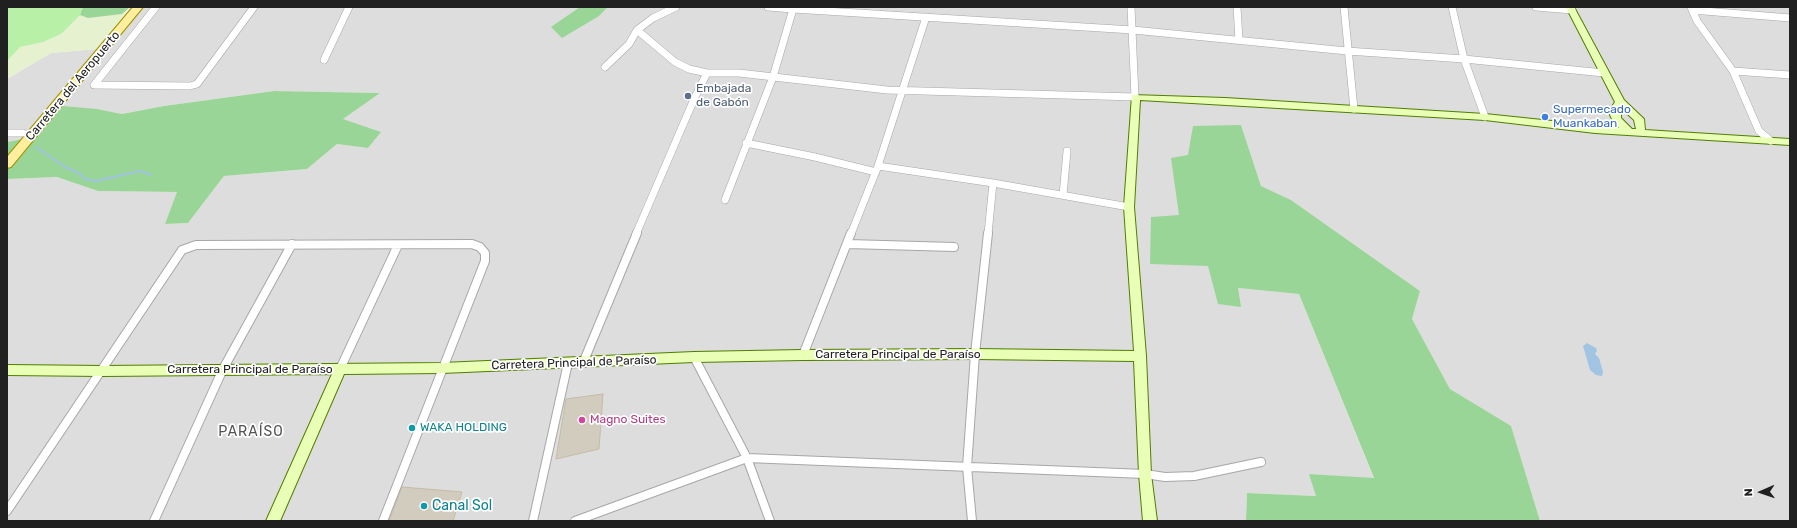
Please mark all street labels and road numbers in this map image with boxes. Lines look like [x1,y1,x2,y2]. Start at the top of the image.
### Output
street label: Carretera del Aeropuerto [23,28,123,144]
street label: Carretera Principal de Paraíso [815,348,981,362]
street label: Carretera Principal de Paraíso [491,353,657,373]
street label: Carretera Principal de Paraíso [167,363,333,377]

